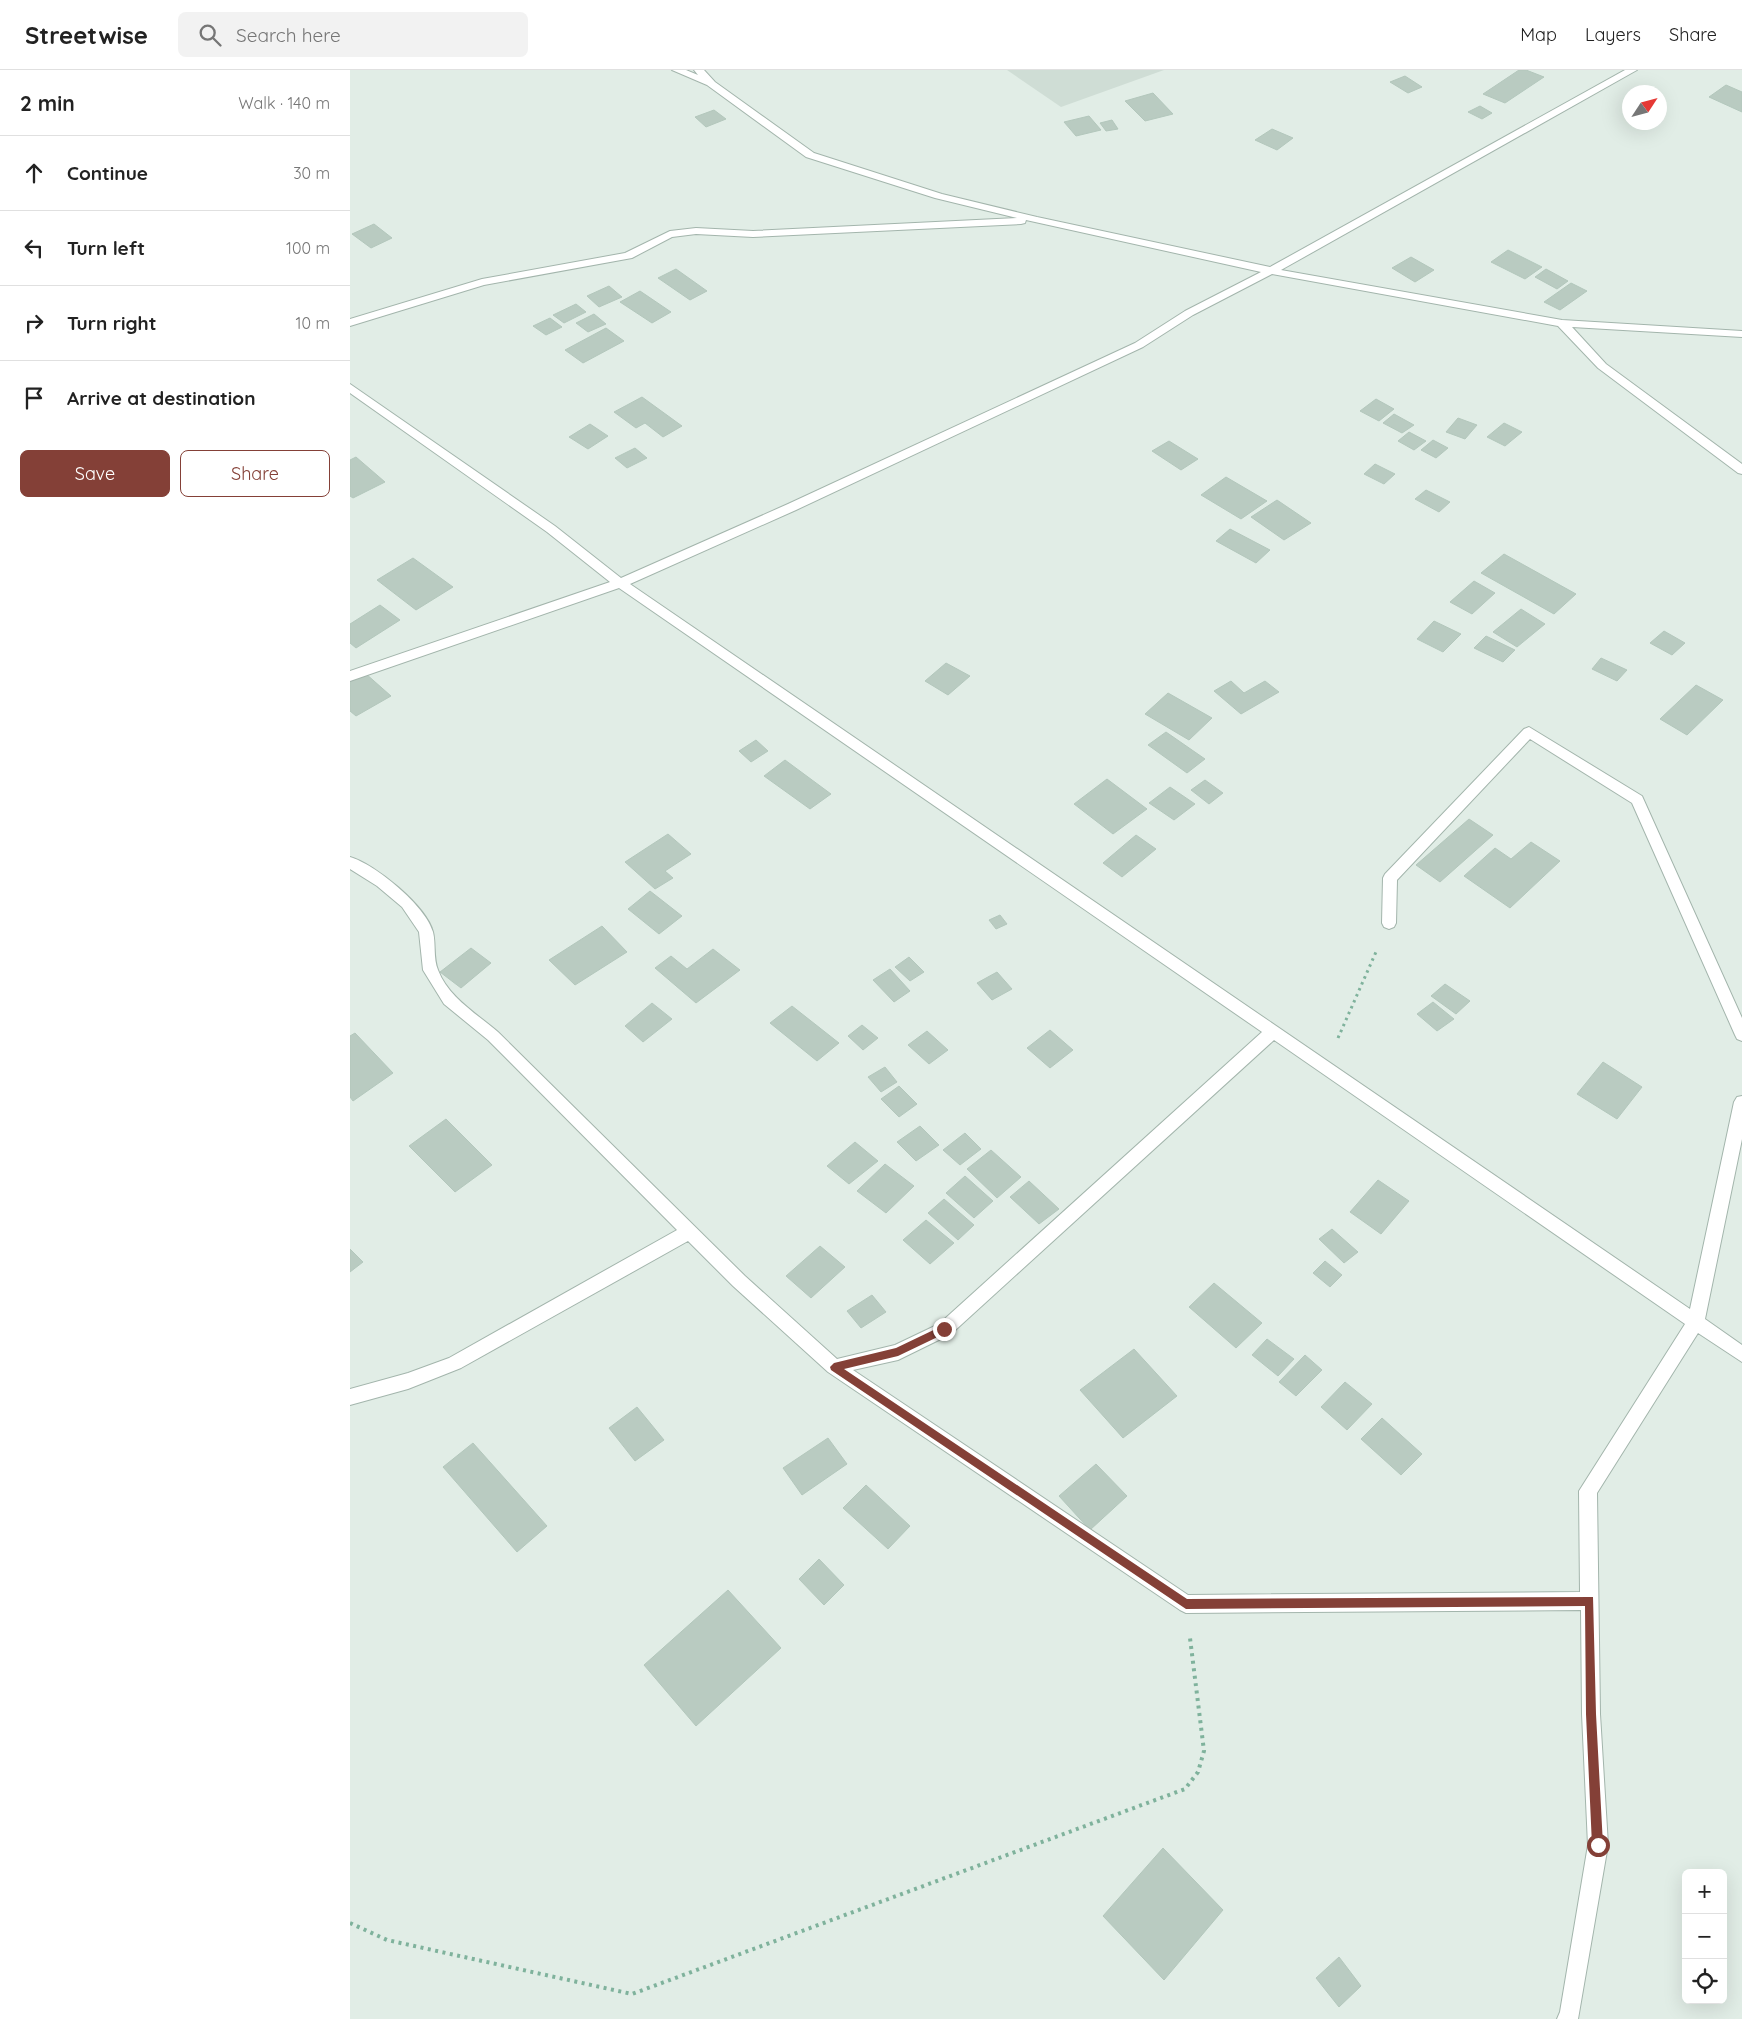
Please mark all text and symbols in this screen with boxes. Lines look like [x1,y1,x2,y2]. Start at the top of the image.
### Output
search box [178,12,528,57]
text: Streetwise [25,20,148,50]
icon: search [196,21,224,49]
text: Search here [236,23,341,47]
text: Map [1520,23,1557,46]
text: Layers [1585,23,1641,46]
text: Share [1669,23,1717,46]
north arrow [1622,85,1667,130]
text: 2 min [20,90,75,116]
text: Walk · 140 m [238,93,330,113]
icon: ahead [20,159,48,187]
text: Continue [67,161,148,185]
text: 30 m [293,163,330,183]
icon: left [20,234,48,262]
text: Turn left [67,236,145,260]
text: 100 m [286,238,330,258]
icon: right [20,309,48,337]
text: Turn right [67,311,156,335]
text: 10 m [296,313,330,333]
icon: arrive [20,384,48,412]
text: Arrive at destination [67,386,256,410]
button: Save [20,450,170,497]
button: Share [180,450,330,497]
route end [933,1318,956,1341]
route start [1587,1834,1610,1857]
map controls [1682,1869,1727,2004]
button: + [1682,1869,1727,1914]
button: − [1682,1914,1727,1959]
button: locate [1682,1959,1727,2004]

